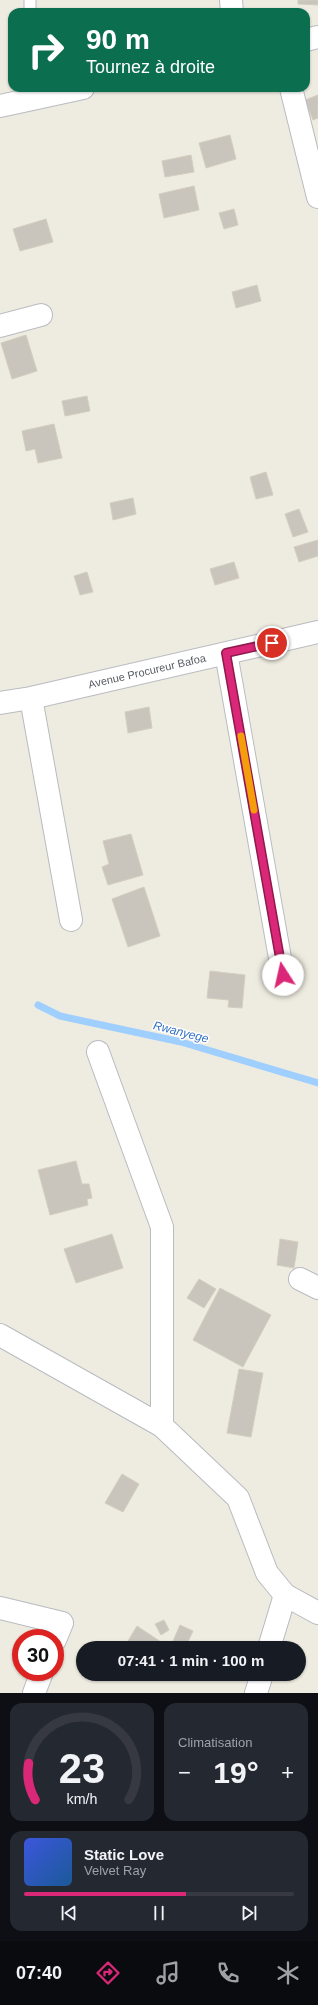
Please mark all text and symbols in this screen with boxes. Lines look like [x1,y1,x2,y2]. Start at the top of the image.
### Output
icon: right [20,24,72,76]
text: 90 m [86,24,150,55]
text: Tournez à droite [86,57,215,77]
pin [255,626,289,660]
icon: arrive [261,632,283,654]
street label: Avenue Procureur Bafoa [87,651,208,690]
position arrow [262,954,304,996]
water label: Rwanyege [152,1018,211,1046]
speed limit sign: 30 [12,1629,64,1681]
text: 07:41 · 1 min · 100 m [118,1652,264,1669]
text: Climatisation [178,1735,252,1750]
text: 23 [59,1745,105,1792]
text: 19° [213,1756,259,1789]
text: − [178,1760,191,1785]
text: + [281,1760,294,1785]
text: km/h [67,1791,98,1807]
text: Static Love [84,1846,164,1863]
text: Velvet Ray [84,1863,146,1878]
icon: previous [58,1902,80,1924]
icon: pause [148,1902,170,1924]
icon: next [238,1902,260,1924]
icon: directions [94,1959,122,1987]
icon: music [154,1959,182,1987]
icon: phone [214,1959,242,1987]
icon: climate [274,1959,302,1987]
text: 07:40 [16,1963,62,1983]

